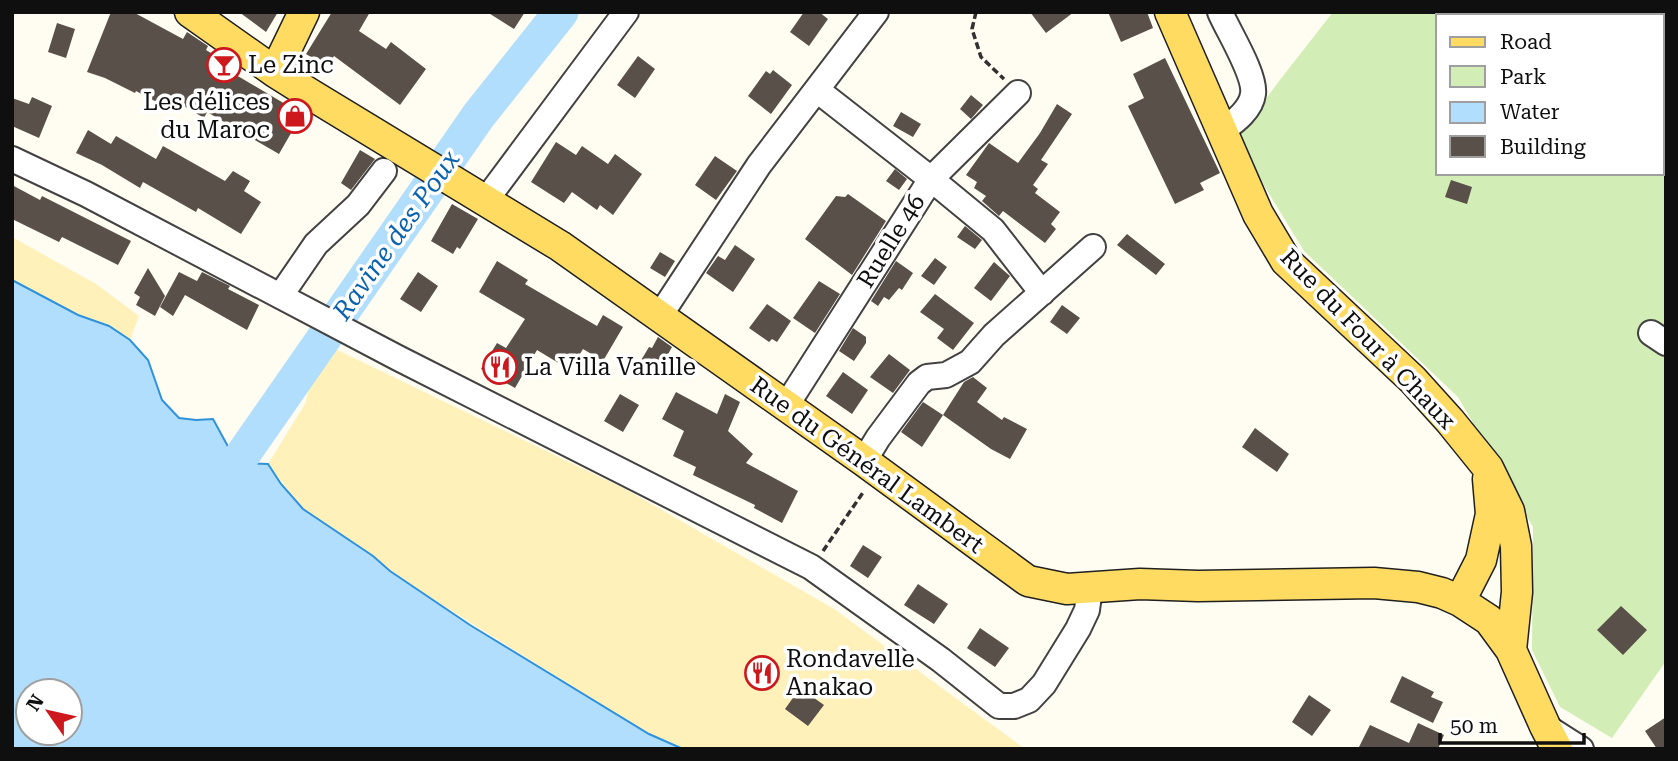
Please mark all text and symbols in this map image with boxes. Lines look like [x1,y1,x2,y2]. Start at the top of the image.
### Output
legend [1436,14,1664,175]
text: Road [1500,30,1552,54]
bar icon: Le Zinc [205,46,243,84]
place label: Le Zinc [248,51,334,79]
text: Park [1500,65,1546,89]
place label: Les délices du Maroc [143,88,270,144]
shop icon: Les délices du Maroc [276,97,314,135]
text: Water [1500,100,1560,124]
text: Building [1500,135,1586,159]
water label: Ravine des Poux [326,145,466,326]
street label: Ruelle 46 [851,189,931,293]
street label: Rue du Four à Chaux [1275,243,1461,435]
restaurant icon: La Villa Vanille [481,348,519,386]
place label: La Villa Vanille [524,353,696,381]
street label: Rue du Général Lambert [745,371,989,559]
place label: Rondavelle Anakao [786,645,915,701]
restaurant icon: Rondavelle Anakao [743,654,781,692]
north arrow [14,677,84,747]
text: N [22,690,49,715]
scale bar [1440,702,1584,746]
text: 50 m [1450,714,1498,738]

